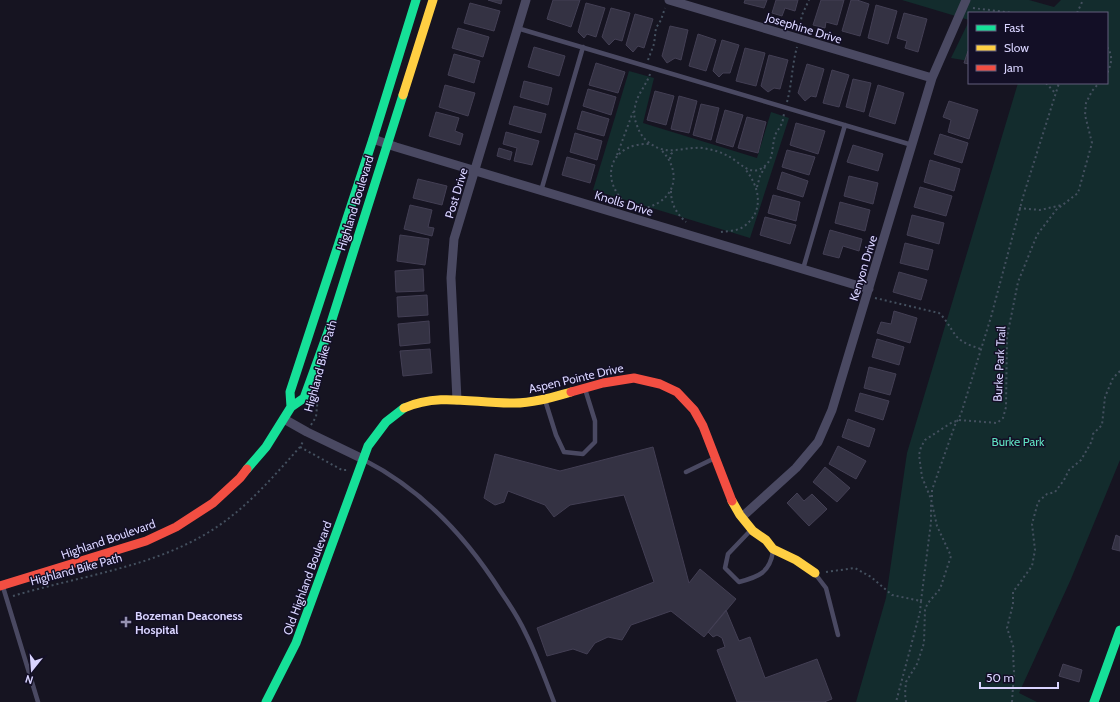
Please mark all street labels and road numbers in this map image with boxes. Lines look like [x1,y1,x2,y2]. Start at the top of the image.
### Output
street label: Josephine Drive [763,9,844,47]
street label: Highland Boulevard [333,154,377,252]
street label: Post Drive [441,166,471,220]
street label: Knolls Drive [593,187,655,219]
street label: Kenyon Drive [846,233,880,303]
street label: Highland Bike Path [301,318,339,414]
street label: Burke Park Trail [990,326,1008,402]
street label: Aspen Pointe Drive [527,360,625,396]
street label: Highland Boulevard [59,516,157,562]
street label: Old Highland Boulevard [279,519,335,637]
street label: Highland Bike Path [28,550,124,588]

